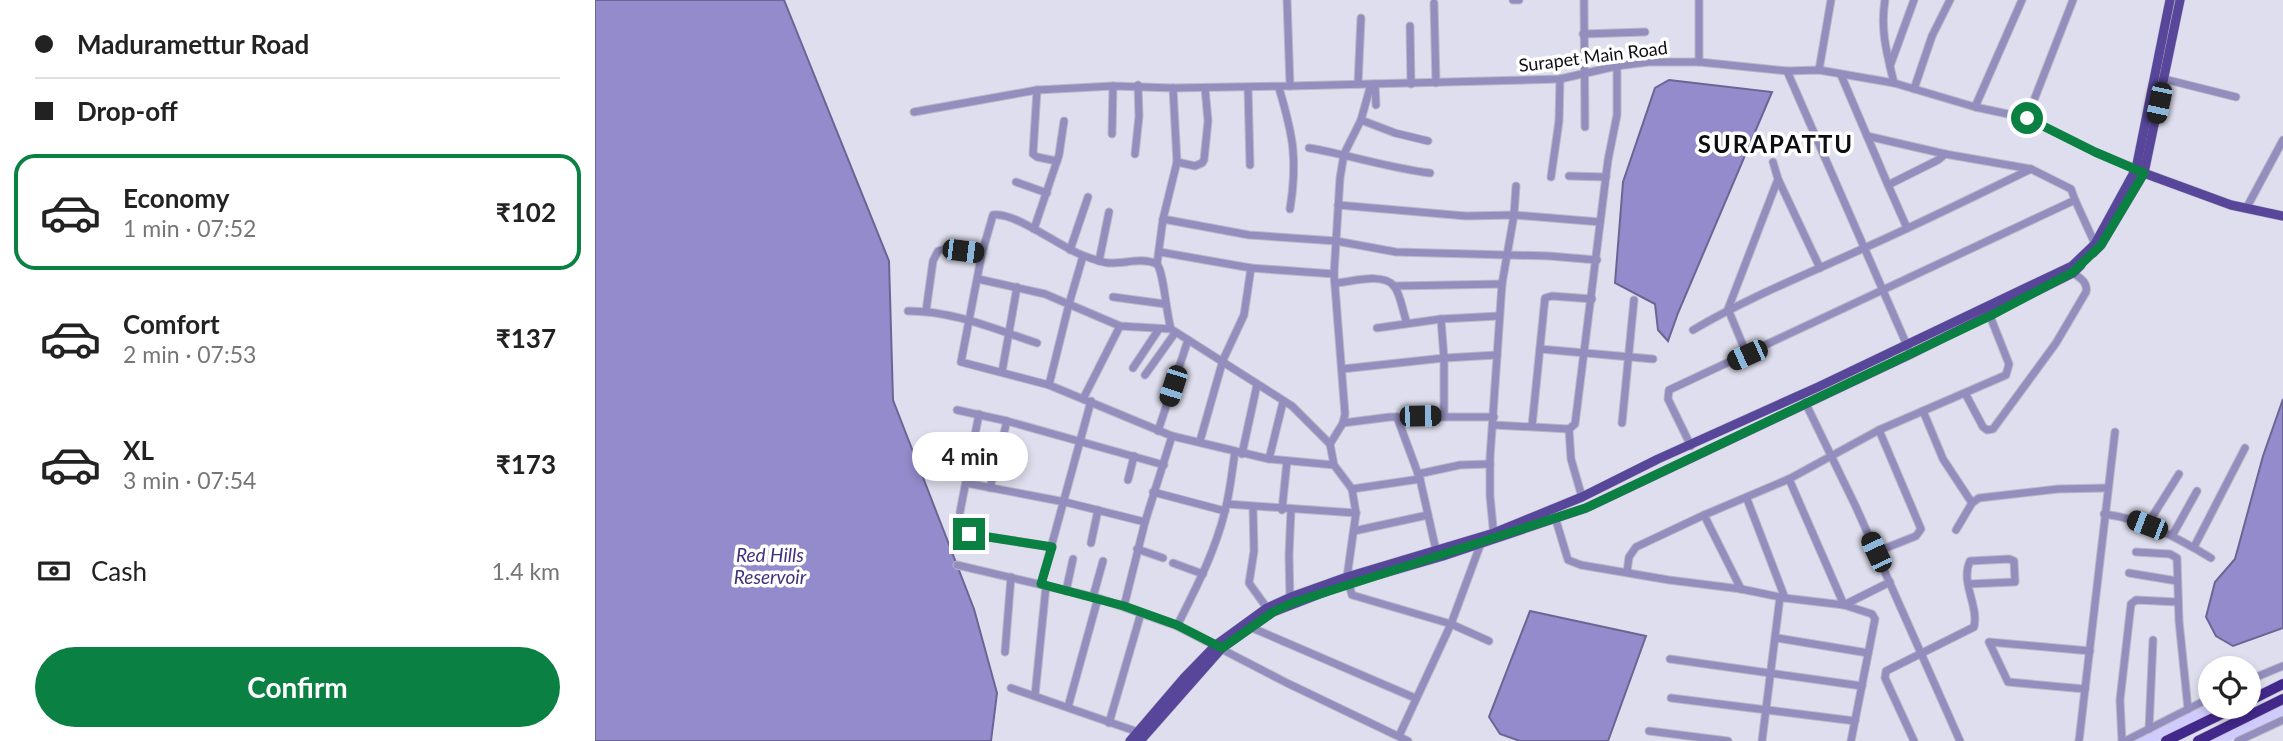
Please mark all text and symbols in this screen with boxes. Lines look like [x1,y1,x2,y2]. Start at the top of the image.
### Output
text: Maduramettur Road [77,28,309,60]
street label: Surapet Main Road [1517,36,1669,76]
car [2145,80,2174,126]
text: Drop-off [77,95,178,127]
route start [2011,102,2043,134]
district label: SURAPATTU [1698,129,1854,158]
icon: car [39,181,102,244]
text: Economy [123,182,229,214]
text: ₹102 [496,196,556,228]
text: 1 min · 07:52 [123,214,256,242]
car [941,238,986,264]
icon: car [39,307,102,370]
text: Comfort [123,308,220,340]
text: ₹137 [496,322,556,354]
car [1724,337,1771,373]
text: 2 min · 07:53 [123,340,256,368]
car [1157,363,1190,409]
car [1399,405,1442,427]
icon: car [39,433,102,496]
callout: 4 min [911,433,1027,482]
text: XL [123,434,154,466]
text: 4 min [941,442,999,470]
text: ₹173 [496,448,556,480]
text: 3 min · 07:54 [123,466,256,494]
car [2124,508,2171,542]
route end [953,518,985,550]
car [1858,529,1895,575]
water label: Red Hills Reservoir [734,543,807,588]
icon: cash [35,552,73,590]
text: Cash [91,555,147,587]
text: 1.4 km [491,557,560,585]
button: Confirm [35,647,560,727]
map controls [2198,656,2261,719]
button: locate [2198,656,2261,719]

